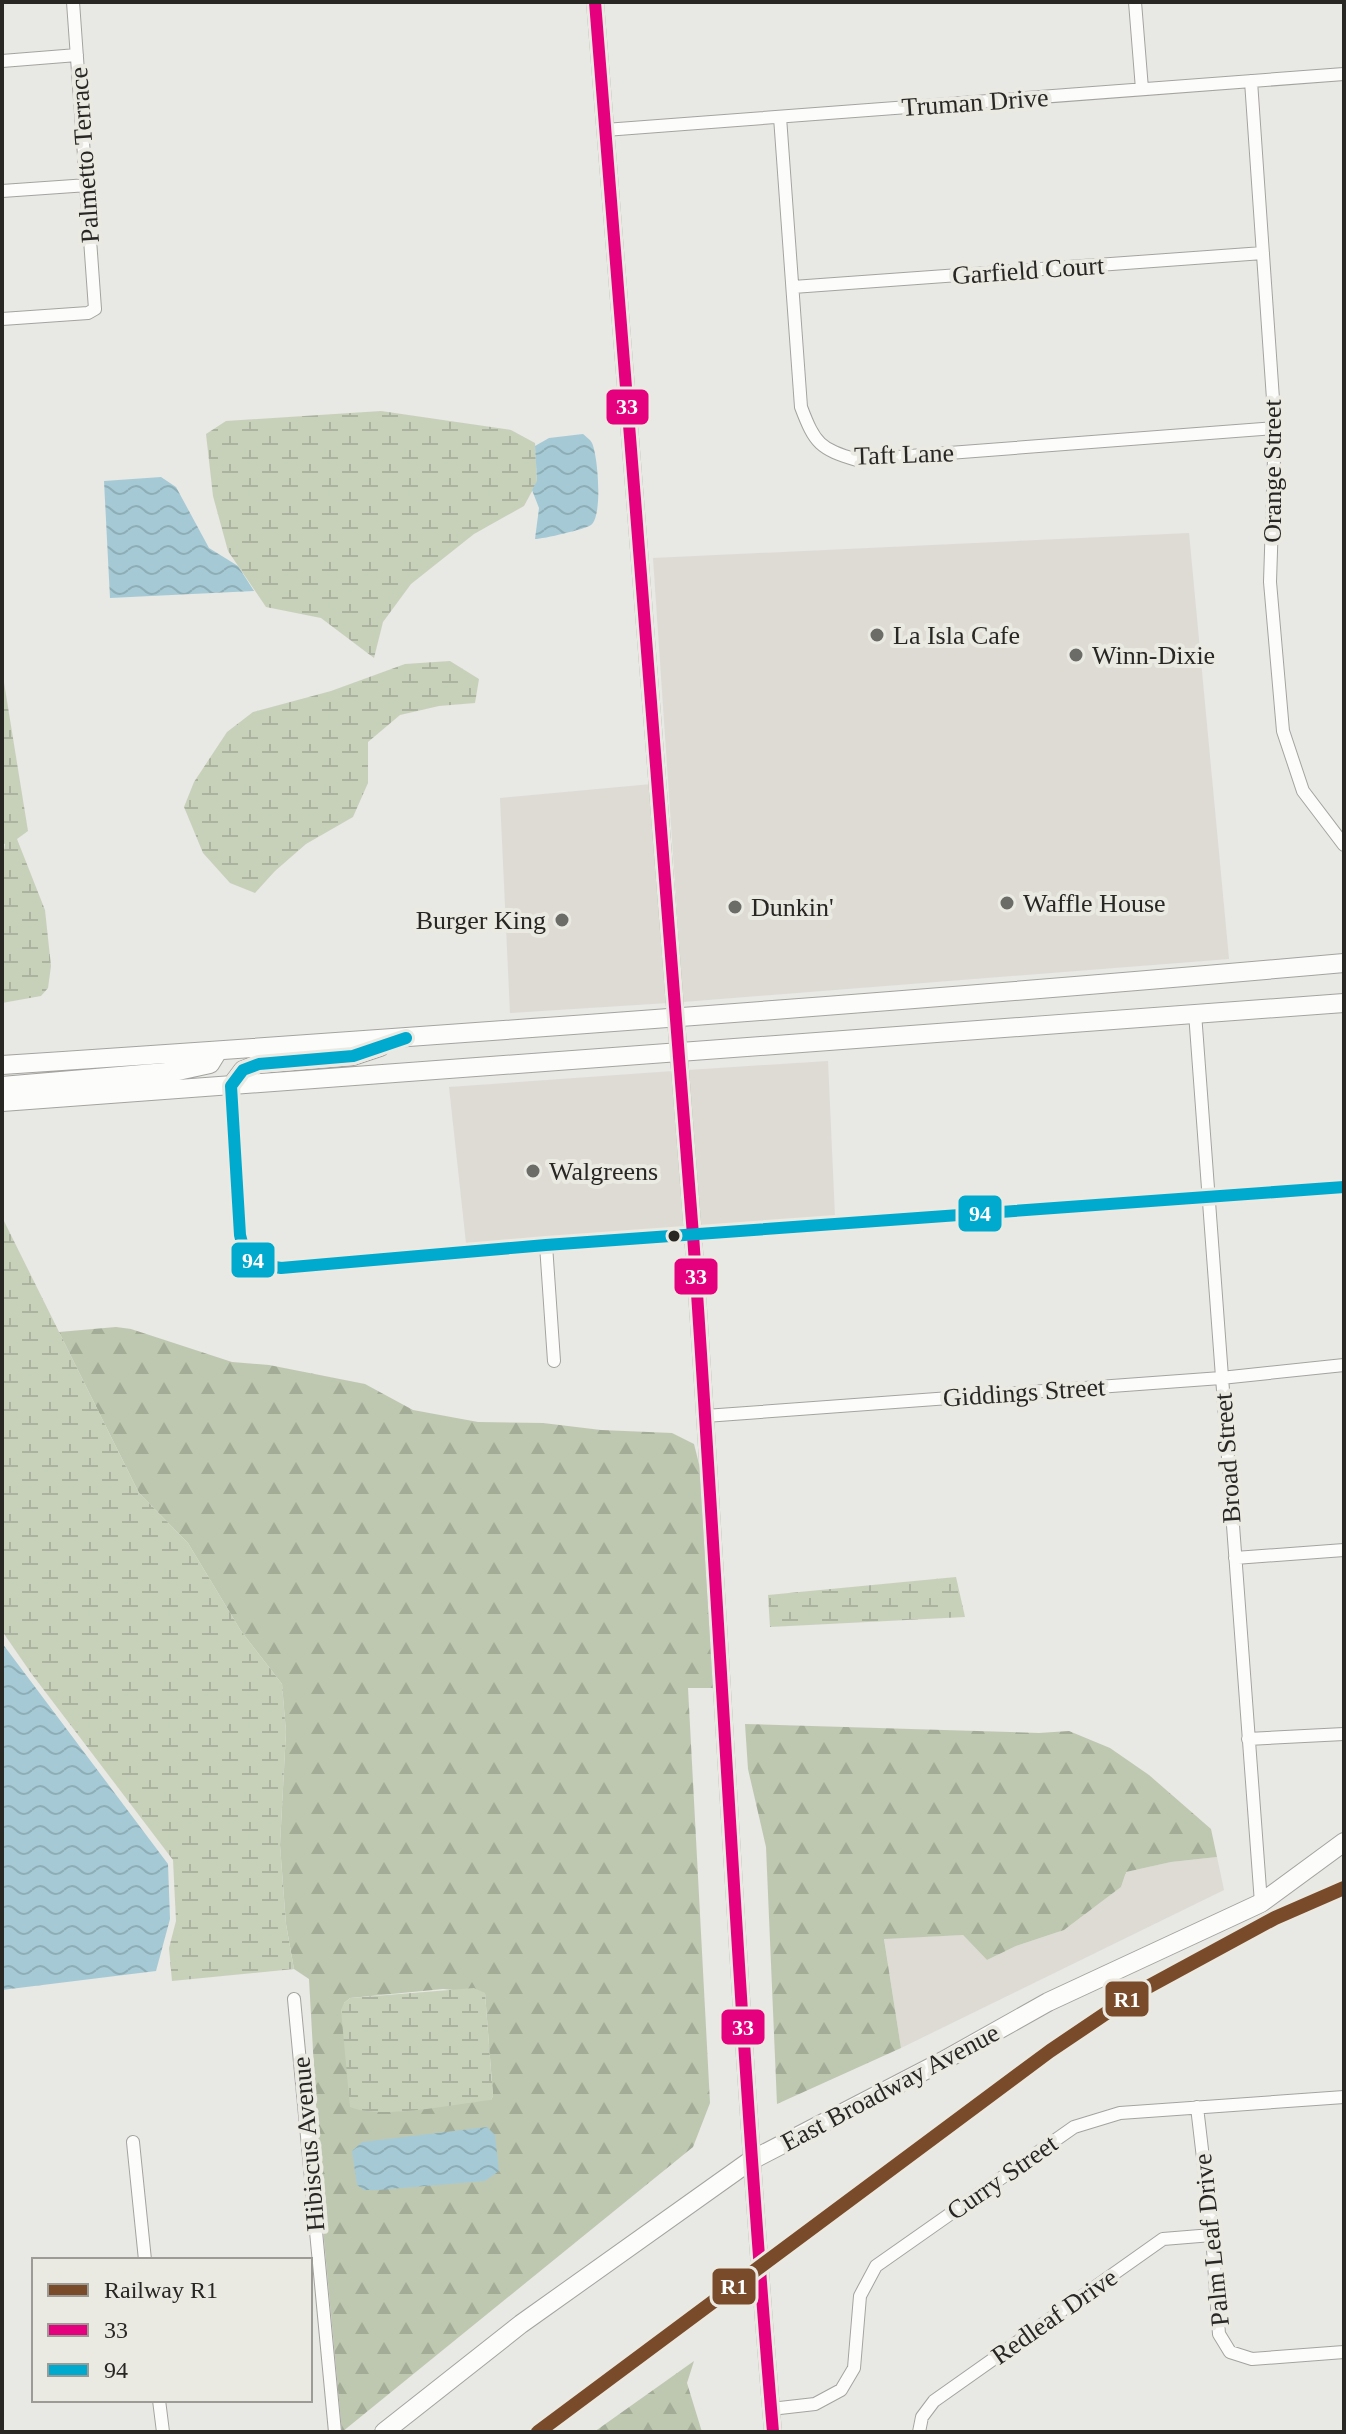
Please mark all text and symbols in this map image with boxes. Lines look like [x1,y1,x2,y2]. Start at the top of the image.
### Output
street label: Palmetto Terrace [64,66,105,244]
street label: Truman Drive [901,83,1049,122]
street label: Garfield Court [951,251,1106,290]
line badge: 33 [605,388,650,426]
text: 33 [616,394,638,419]
street label: Orange Street [1258,398,1287,543]
street label: Taft Lane [854,438,954,471]
place label: La Isla Cafe [893,621,1020,650]
marker: La Isla Cafe [868,626,886,644]
place label: Winn-Dixie [1092,641,1215,670]
marker: Winn-Dixie [1067,646,1085,664]
place label: Waffle House [1023,889,1166,918]
place label: Dunkin' [751,893,834,922]
marker: Waffle House [998,894,1016,912]
marker: Dunkin' [726,898,744,916]
place label: Burger King [416,906,546,935]
marker: Burger King [553,911,571,929]
place label: Walgreens [549,1157,658,1186]
marker: Walgreens [524,1162,542,1180]
line badge: 94 [957,1194,1003,1233]
text: 94 [969,1201,991,1226]
unlabelled marker [666,1228,682,1244]
line badge: 94 [230,1241,276,1279]
text: 94 [242,1248,264,1273]
line badge: 33 [673,1257,719,1296]
text: 33 [685,1264,707,1289]
street label: Giddings Street [942,1372,1107,1413]
street label: Broad Street [1208,1391,1247,1524]
line badge: R1 [1104,1980,1150,2018]
text: R1 [1114,1987,1140,2012]
line badge: 33 [720,2008,766,2046]
text: 33 [732,2015,754,2040]
street label: East Broadway Avenue [777,2018,1004,2157]
street label: Hibiscus Avenue [286,2056,331,2232]
street label: Curry Street [942,2128,1064,2226]
street label: Palm Leaf Drive [1188,2152,1235,2328]
legend [32,2258,312,2402]
street label: Redleaf Drive [986,2263,1123,2370]
line badge: R1 [711,2267,757,2306]
text: R1 [721,2274,747,2299]
text: Railway R1 [104,2277,218,2303]
text: 33 [104,2317,128,2343]
text: 94 [104,2357,128,2383]

